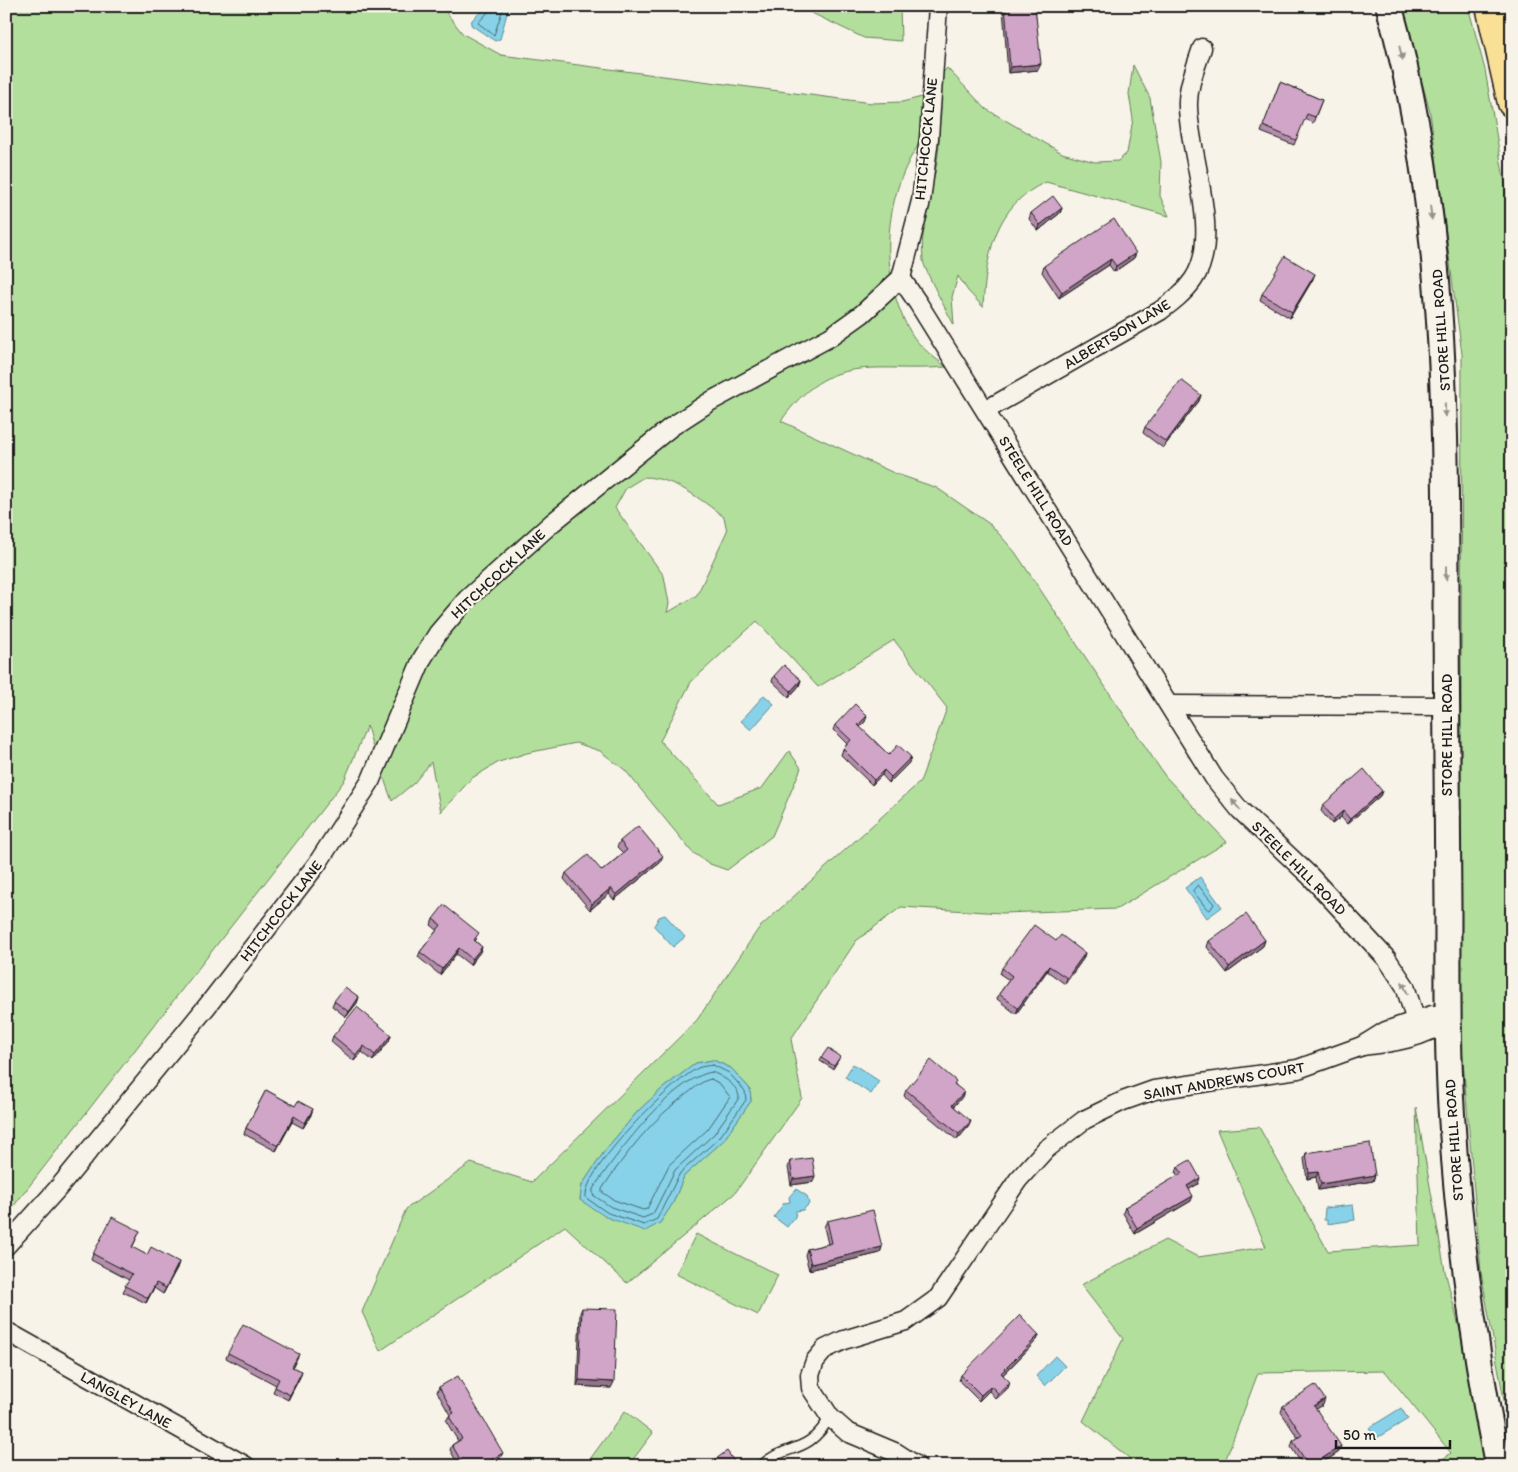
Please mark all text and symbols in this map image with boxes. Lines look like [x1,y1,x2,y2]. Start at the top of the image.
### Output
one-way arrow [1398,46,1406,61]
street label: HITCHCOCK LANE [911,77,941,201]
one-way arrow [1427,206,1435,222]
street label: STORE HILL ROAD [1428,268,1454,392]
street label: ALBERTSON LANE [1060,295,1174,373]
one-way arrow [1441,402,1449,418]
street label: STEELE HILL ROAD [995,433,1077,549]
street label: HITCHCOCK LANE [447,525,549,623]
one-way arrow [1442,565,1450,581]
street label: STORE HILL ROAD [1438,674,1456,796]
one-way arrow [1230,799,1241,812]
street label: STEELE HILL ROAD [1248,817,1350,919]
street label: HITCHCOCK LANE [236,857,326,965]
one-way arrow [1400,981,1408,995]
street label: SAINT ANDREWS COURT [1142,1058,1306,1104]
street label: STORE HILL ROAD [1441,1078,1467,1202]
street label: LANGLEY LANE [77,1368,175,1432]
scale bar [1336,1417,1449,1449]
text: 50 m [1343,1426,1376,1444]

